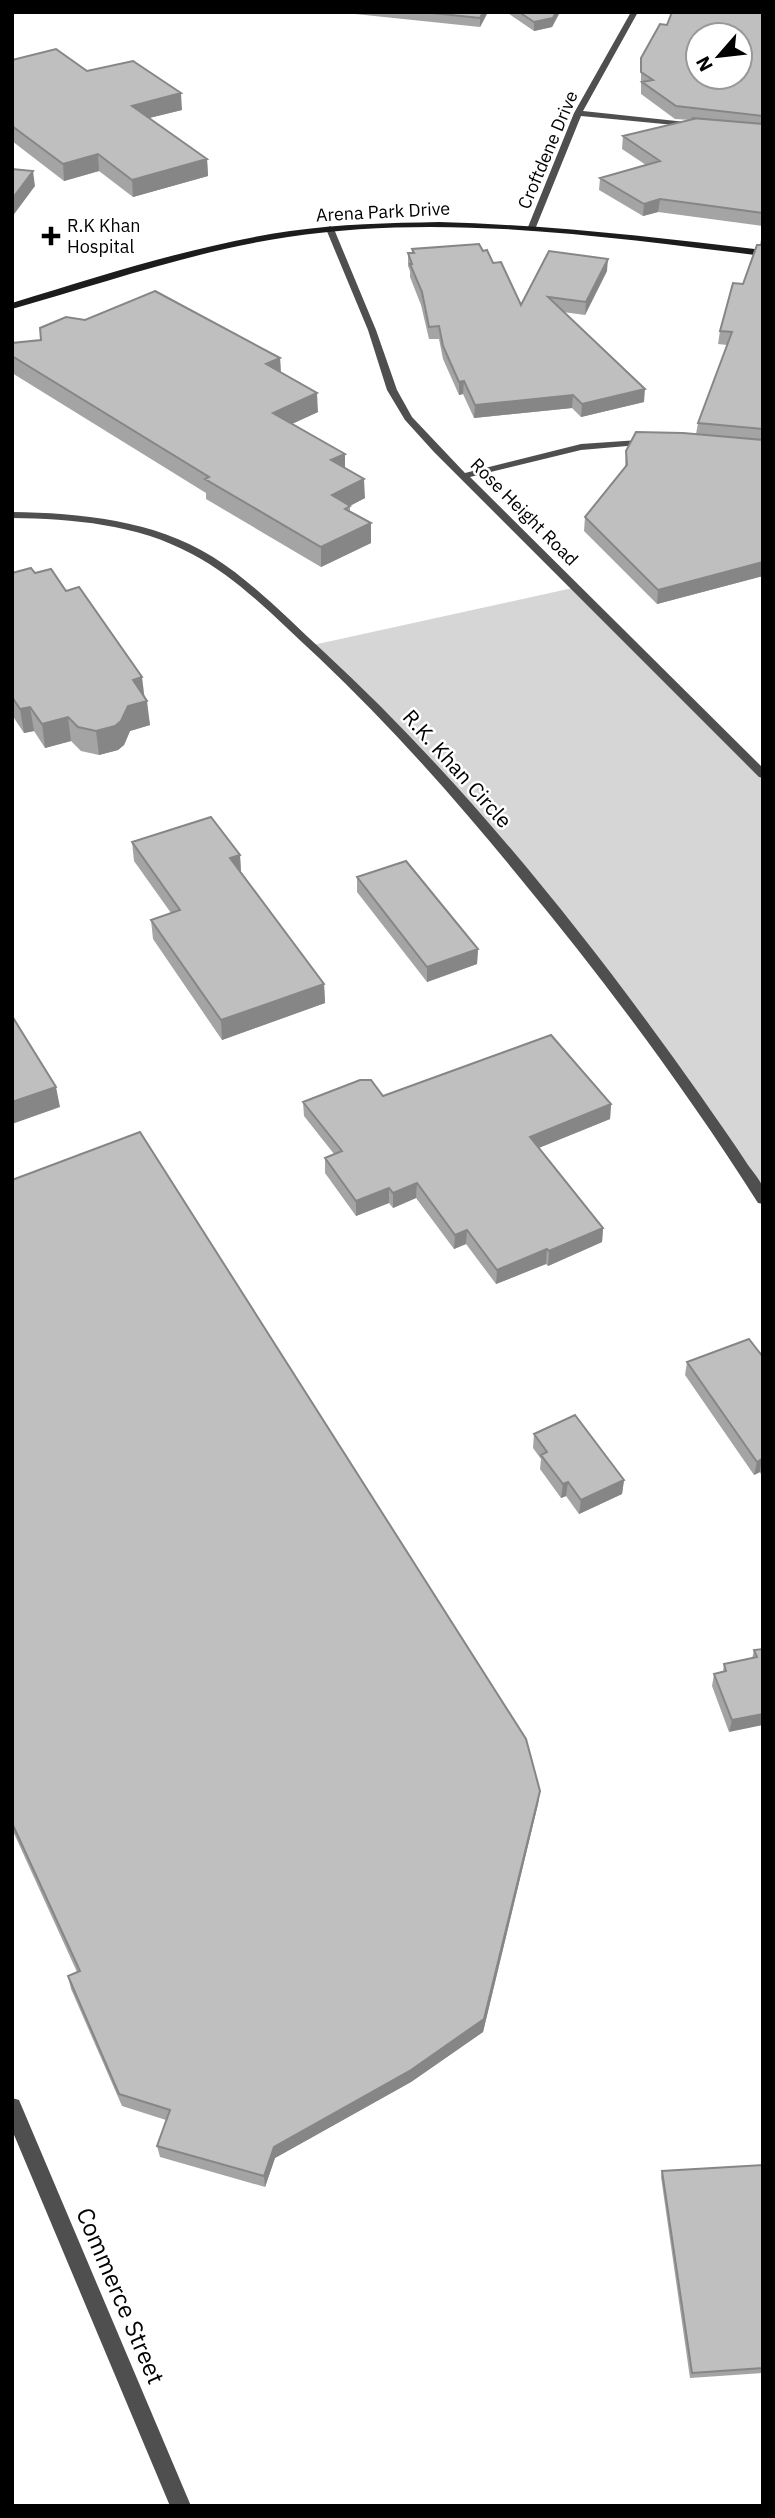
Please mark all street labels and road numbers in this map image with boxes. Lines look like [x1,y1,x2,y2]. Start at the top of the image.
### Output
street label: Croftdene Drive [512,87,583,212]
street label: Arena Park Drive [315,196,451,227]
street label: Rose Height Road [466,453,583,570]
street label: R.K. Khan Circle [397,703,518,834]
street label: Commerce Street [69,2202,173,2389]

